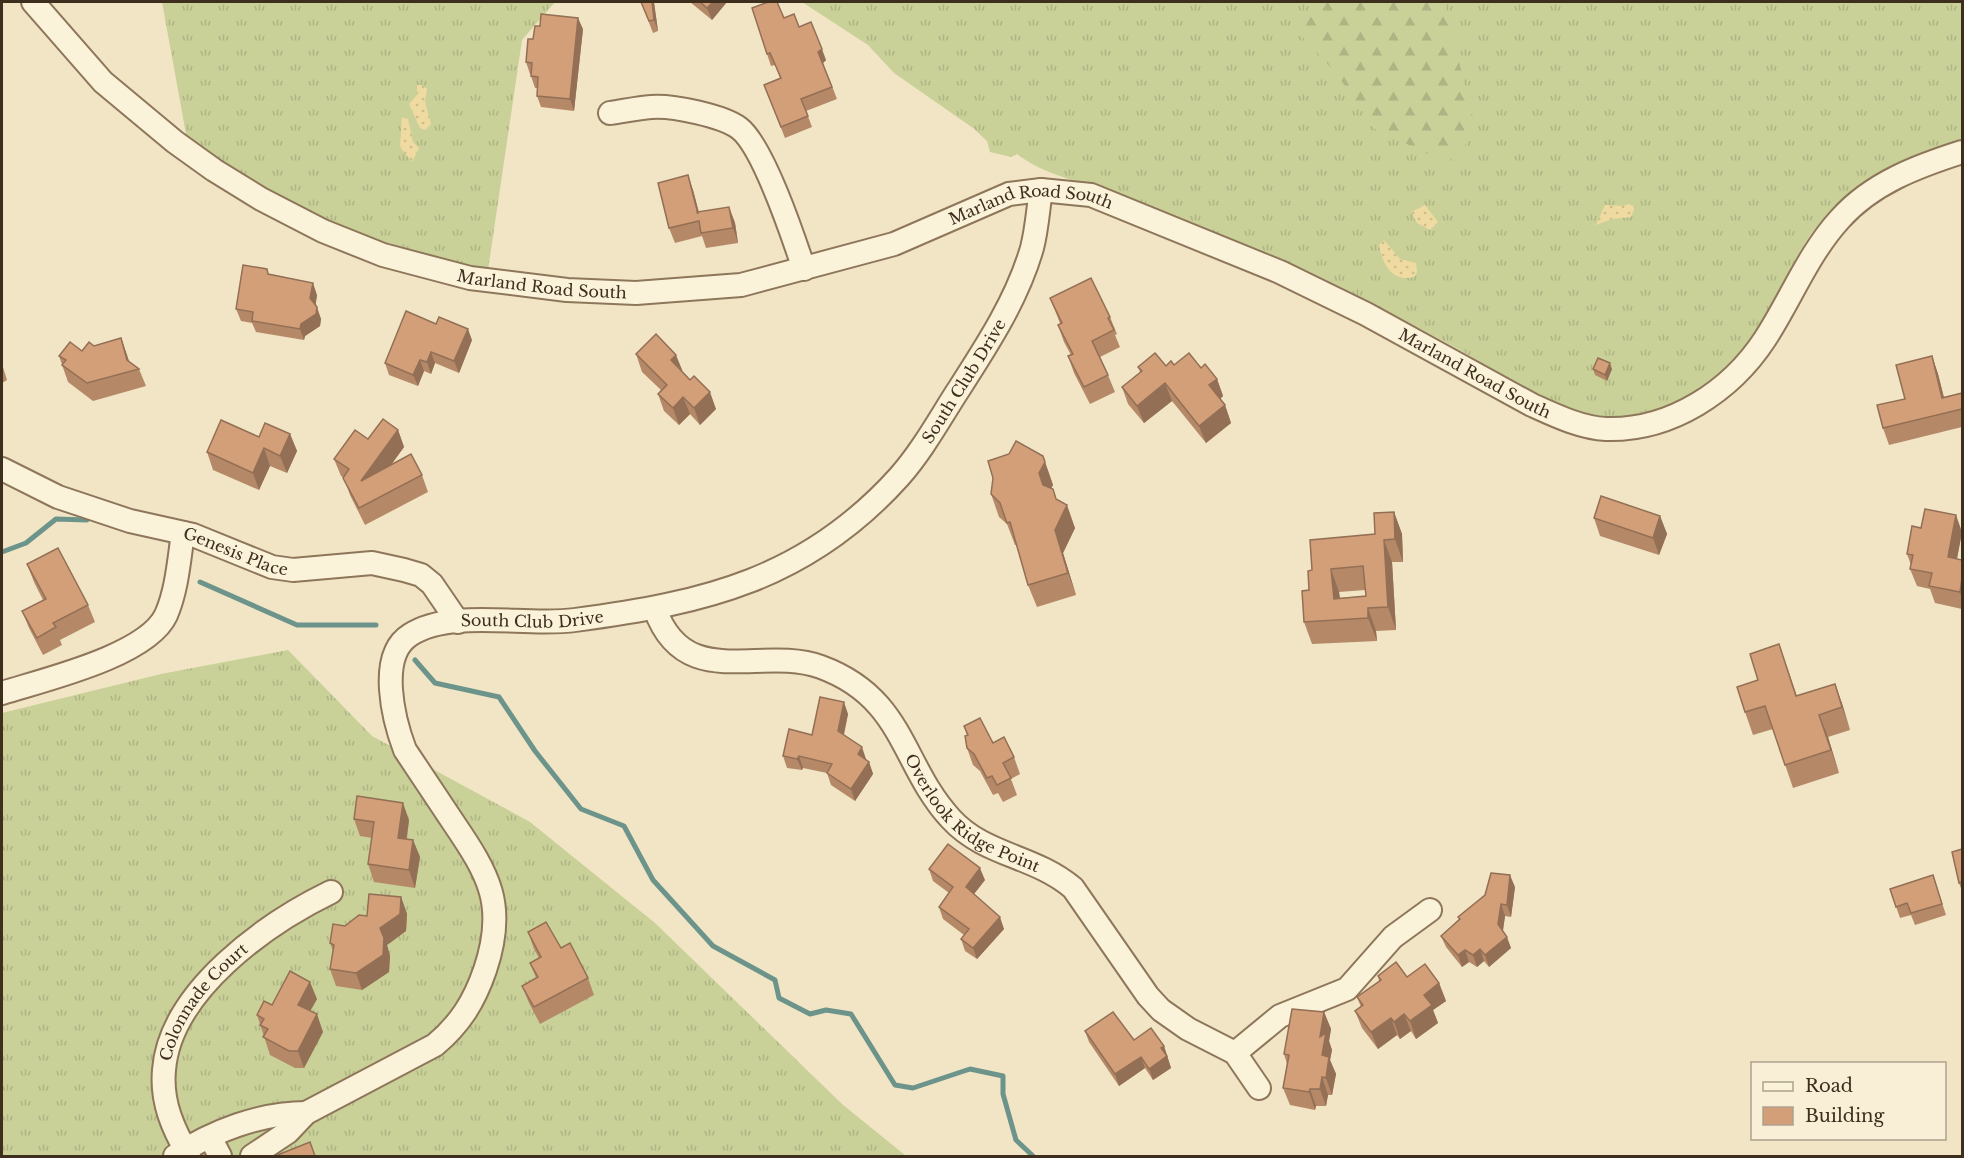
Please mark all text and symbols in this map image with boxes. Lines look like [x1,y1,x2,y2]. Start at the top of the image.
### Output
street label: Marland Road South [946,180,1116,229]
street label: Marland Road South [455,265,627,303]
street label: South Club Drive [917,315,1010,447]
street label: Marland Road South [1395,324,1554,422]
street label: Genesis Place [182,523,289,579]
street label: South Club Drive [460,606,605,632]
street label: Overlook Ridge Point [901,750,1043,876]
street label: Colonnade Court [155,938,251,1063]
legend [1751,1062,1946,1140]
text: Road [1805,1075,1853,1097]
text: Building [1805,1105,1884,1127]

